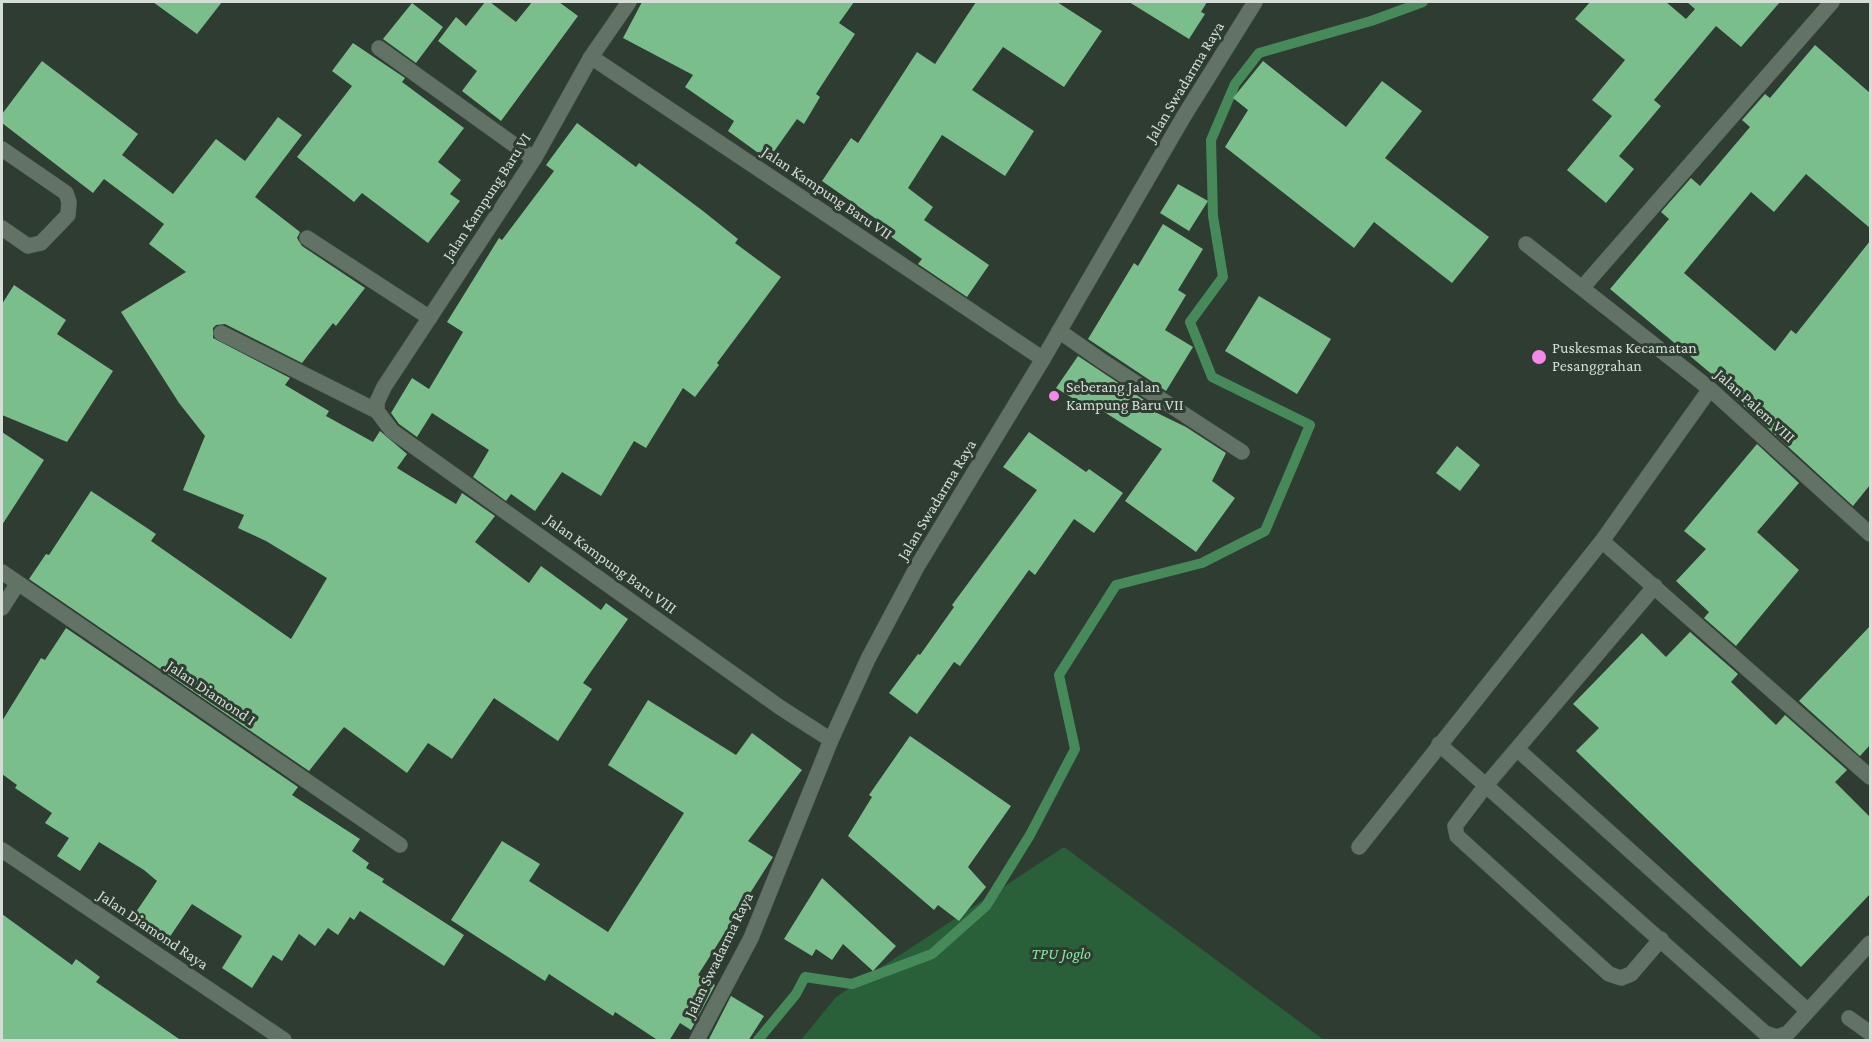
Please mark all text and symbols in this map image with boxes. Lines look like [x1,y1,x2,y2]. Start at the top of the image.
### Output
street label: Jalan Swadarma Raya [1141,18,1229,146]
street label: Jalan Kampung Baru VI [439,130,535,264]
street label: Jalan Kampung Baru VII [758,142,896,244]
place label: Puskesmas Kecamatan Pesanggrahan [1552,338,1697,376]
marker: Puskesmas Kecamatan Pesanggrahan [1530,348,1548,366]
street label: Jalan Palem VIII [1711,365,1799,447]
place label: Seberang Jalan Kampung Baru VII [1066,377,1184,415]
marker: Seberang Jalan Kampung Baru VII [1047,389,1061,403]
street label: Jalan Swadarma Raya [893,436,981,564]
street label: Jalan Kampung Baru VIII [542,510,680,618]
street label: Jalan Diamond I [163,656,259,730]
street label: Jalan Diamond Raya [94,886,212,974]
street label: Jalan Swadarma Raya [680,889,758,1021]
park label: TPU Joglo [1031,944,1091,964]

